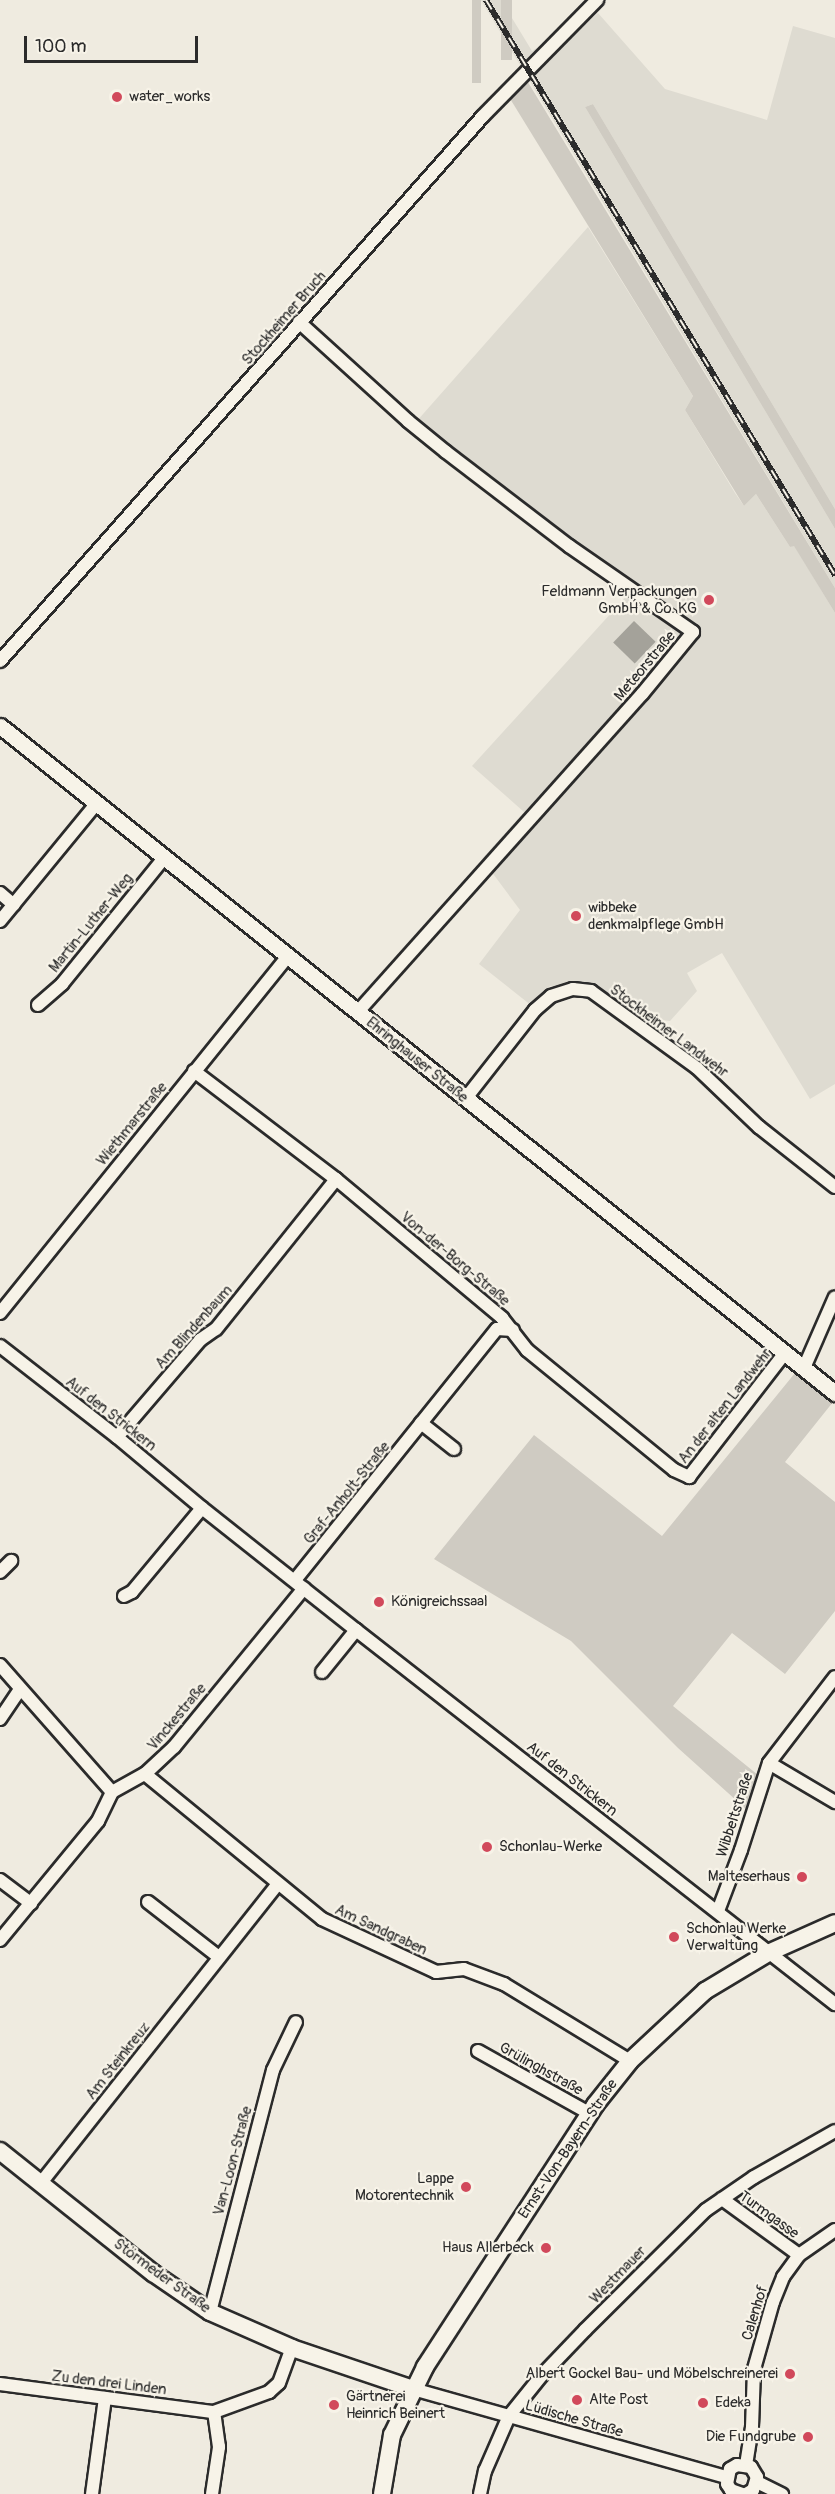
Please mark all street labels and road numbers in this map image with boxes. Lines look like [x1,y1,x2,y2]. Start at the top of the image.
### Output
street label: Stockheimer Bruch [238,267,330,369]
street label: Meteorstraße [611,627,679,705]
street label: Martin-Luther-Weg [45,870,137,976]
street label: Stockheimer Landwehr [606,981,732,1081]
street label: Ehringhauser Straße [363,1014,471,1106]
street label: Wiethmarstraße [93,1079,171,1169]
street label: Von-der-Borg-Straße [397,1208,513,1310]
street label: Am Blindenbaum [152,1281,236,1373]
street label: An der alten Landwehr [674,1345,776,1467]
street label: Auf den Strickern [62,1373,160,1455]
street label: Graf-Anholt-Straße [300,1438,394,1548]
street label: Vinckestraße [144,1680,210,1754]
street label: Auf den Strickern [523,1738,621,1820]
street label: Wibbeltstraße [713,1770,757,1860]
street label: Am Sandgraben [332,1901,430,1959]
street label: Am Steinkreuz [82,2019,154,2103]
street label: Grülinghstraße [496,2039,586,2099]
street label: Ernst-Von-Bayern-Straße [515,2076,621,2222]
street label: Van-Loon-Straße [210,2104,256,2218]
street label: Turmgasse [736,2187,802,2243]
street label: Störmeder Straße [110,2235,214,2317]
street label: Westmauer [586,2242,650,2308]
street label: Calenhof [738,2283,772,2343]
street label: Zu den drei Linden [51,2367,167,2399]
street label: Lüdische Straße [523,2396,625,2442]

